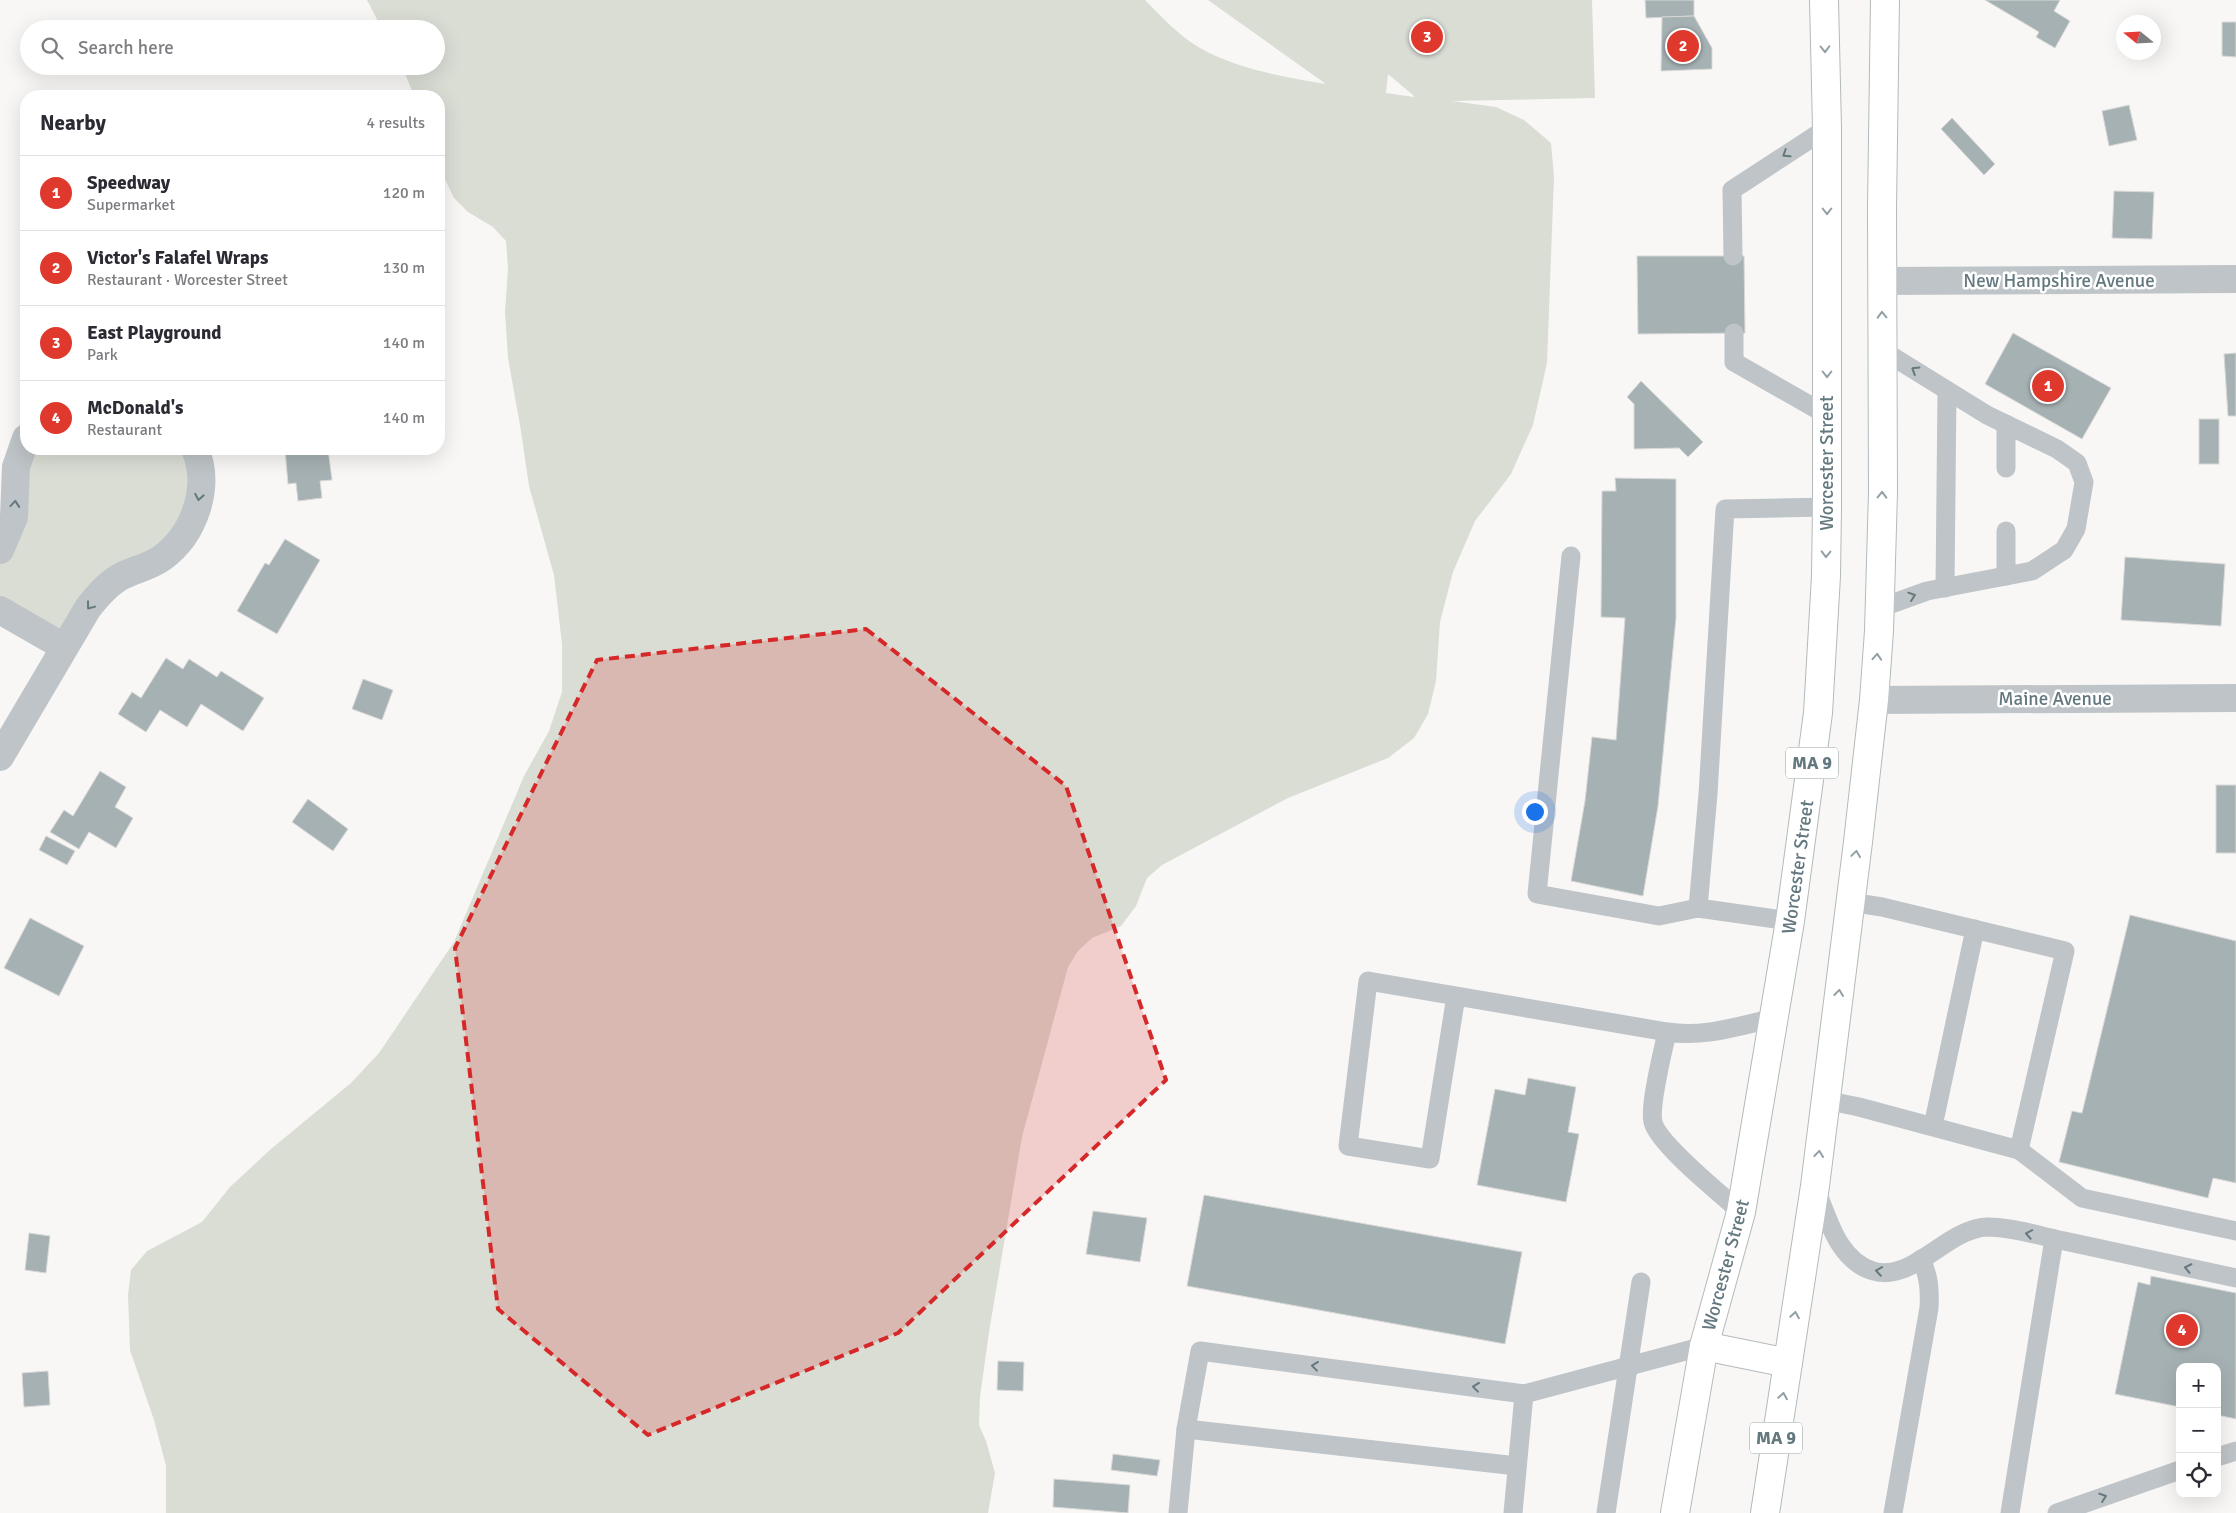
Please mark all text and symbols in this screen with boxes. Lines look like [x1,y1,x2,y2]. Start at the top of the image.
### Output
north arrow [2116,15,2161,60]
pin: 3 [1411,18,1443,56]
search box [20,20,445,75]
pin: 2 [1667,27,1699,65]
icon: search [38,34,66,62]
text: Search here [78,36,174,60]
one-way arrow [1820,45,1831,53]
text: Nearby [40,110,106,136]
text: 4 results [366,113,425,133]
one-way arrow [1782,148,1791,158]
text: Speedway [87,171,170,195]
text: 1 [52,183,60,203]
text: 120 m [383,183,425,203]
text: Supermarket [87,195,175,215]
one-way arrow [1822,208,1832,215]
text: Victor's Falafel Wraps [87,246,268,270]
text: 2 [52,258,60,278]
text: 130 m [383,258,425,278]
street label: New Hampshire Avenue [1963,269,2155,293]
text: Restaurant · Worcester Street [87,270,288,290]
one-way arrow [1877,311,1887,318]
text: East Playground [87,321,222,345]
text: 3 [52,333,60,353]
text: 140 m [383,333,425,353]
text: Park [87,345,118,365]
one-way arrow [1911,367,1920,376]
pin: 1 [2032,367,2064,405]
one-way arrow [1822,370,1832,378]
street label: Worcester Street [1815,395,1839,531]
text: McDonald's [87,396,183,420]
text: 4 [52,408,60,428]
text: 140 m [383,408,425,428]
text: Restaurant [87,420,162,440]
one-way arrow [1877,491,1888,499]
one-way arrow [195,492,205,501]
one-way arrow [9,500,20,508]
one-way arrow [1821,550,1831,558]
one-way arrow [1907,592,1916,602]
one-way arrow [87,600,96,610]
one-way arrow [1871,653,1882,661]
street label: Maine Avenue [1998,687,2112,711]
road number: MA 9 [1786,748,1838,778]
street label: Worcester Street [1777,798,1819,936]
your location [1522,799,1548,825]
one-way arrow [1851,850,1861,858]
one-way arrow [1833,989,1844,997]
one-way arrow [1813,1150,1823,1159]
street label: Worcester Street [1697,1196,1755,1333]
one-way arrow [2025,1229,2034,1240]
one-way arrow [2184,1263,2193,1273]
one-way arrow [1875,1266,1883,1277]
one-way arrow [1789,1311,1800,1319]
pin: 4 [2166,1311,2198,1349]
one-way arrow [1310,1361,1318,1372]
map controls [2176,1363,2221,1498]
button: + [2176,1363,2221,1408]
one-way arrow [1472,1382,1480,1393]
one-way arrow [1777,1391,1788,1399]
button: − [2176,1408,2221,1453]
road number: MA 9 [1750,1422,1802,1454]
button: locate [2176,1453,2221,1498]
one-way arrow [2098,1493,2107,1503]

